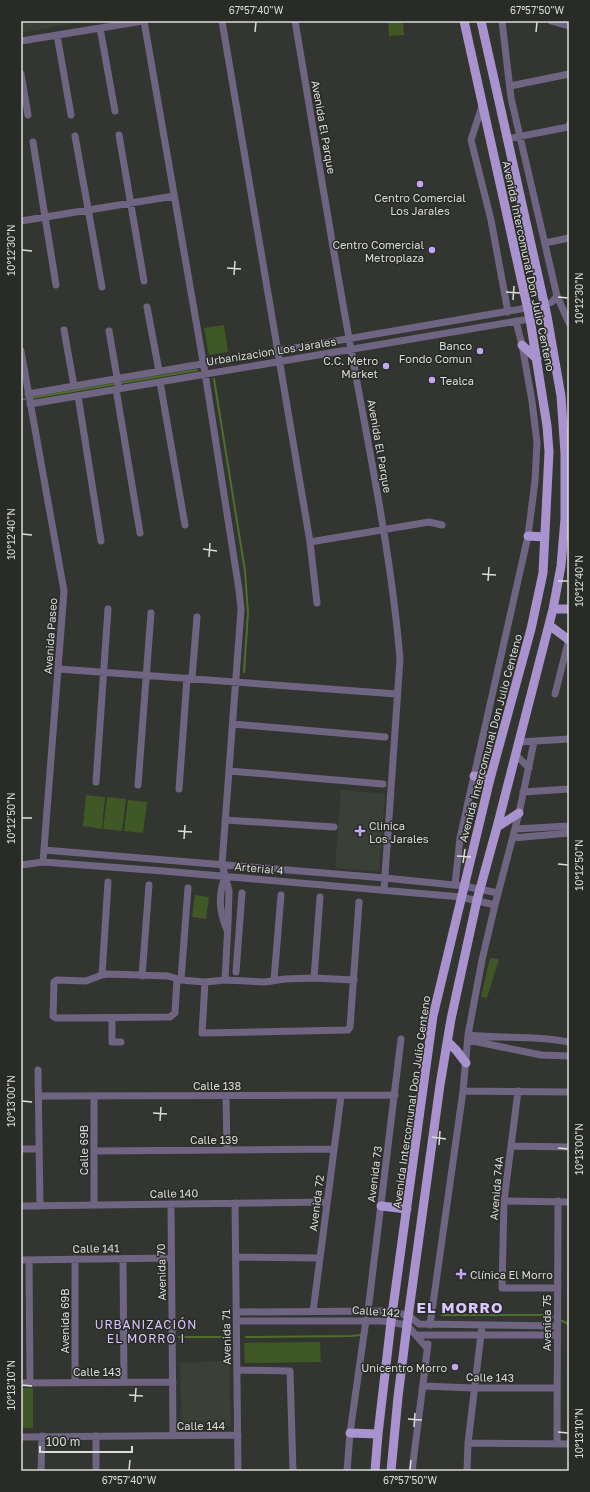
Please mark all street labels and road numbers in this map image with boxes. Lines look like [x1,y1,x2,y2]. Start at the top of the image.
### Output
street label: Avenida El Parque [309,79,339,175]
street label: Avenida Intercomunal Don Julio Centeno [500,160,558,373]
street label: Urbanizacion Los Jarales [205,334,337,368]
street label: Avenida El Parque [365,398,395,494]
street label: Avenida Paseo [41,597,59,675]
street label: Avenida Intercomunal Don Julio Centeno [456,632,524,843]
street label: Arterial 4 [234,859,284,877]
street label: Avenida Intercomunal Don Julio Centeno [390,994,432,1209]
street label: Calle 138 [193,1079,241,1092]
street label: Calle 69B [77,1125,90,1175]
street label: Calle 139 [190,1133,238,1146]
street label: Avenida 73 [364,1145,384,1203]
street label: Avenida 74A [487,1155,505,1221]
street label: Avenida 72 [306,1174,326,1232]
street label: Calle 140 [150,1186,199,1200]
street label: Calle 141 [72,1241,120,1255]
street label: Avenida 70 [154,1243,168,1301]
street label: Avenida 69B [58,1288,71,1354]
street label: Avenida 75 [540,1295,553,1351]
street label: Calle 142 [352,1303,400,1319]
street label: Avenida 71 [219,1309,233,1365]
street label: Calle 143 [73,1365,121,1378]
street label: Calle 143 [466,1370,514,1384]
street label: Calle 144 [177,1419,226,1432]

